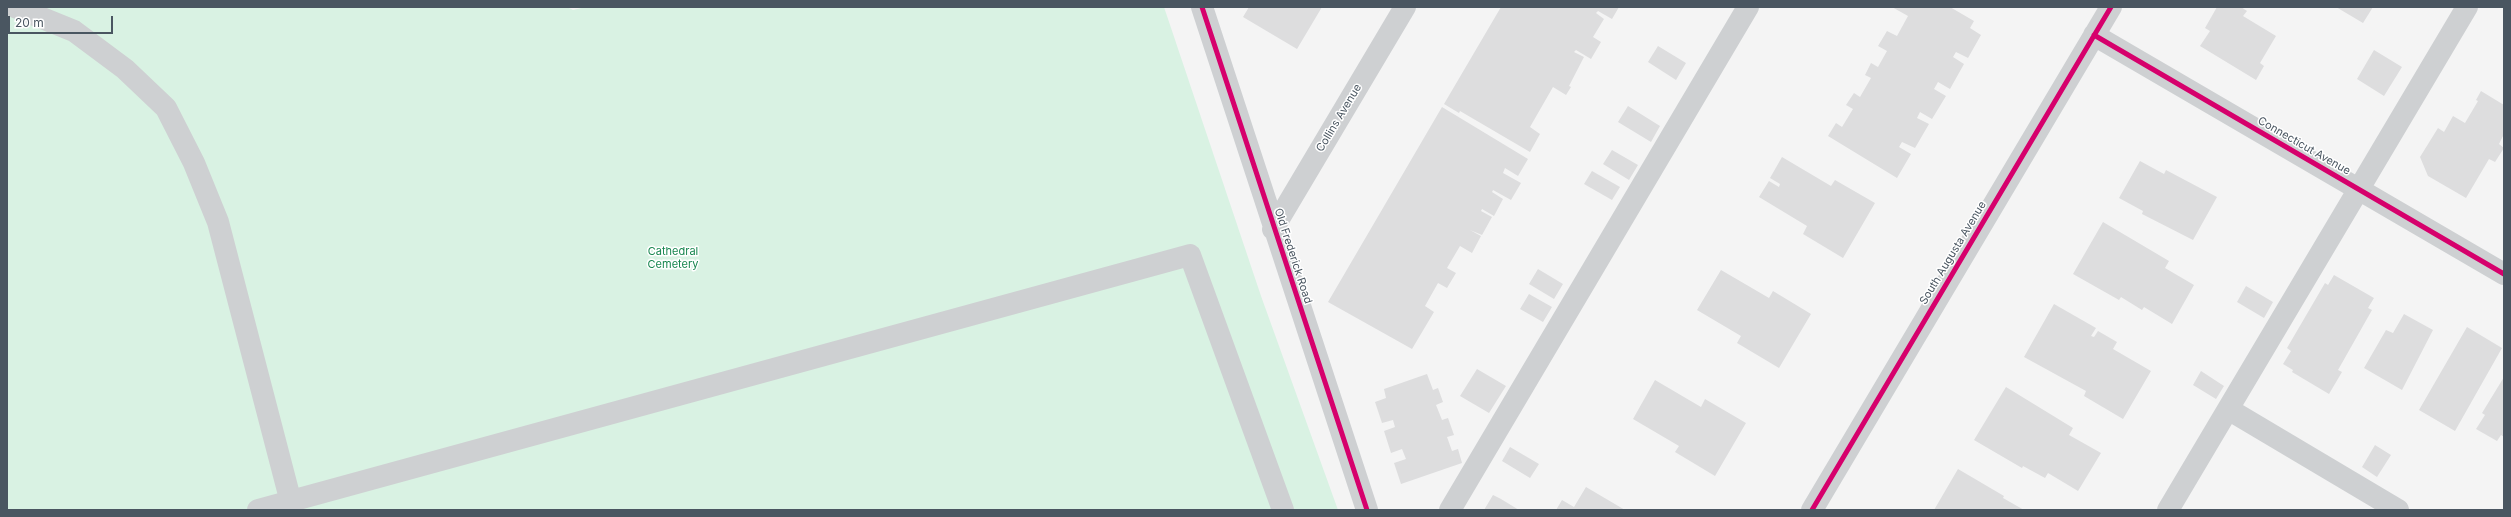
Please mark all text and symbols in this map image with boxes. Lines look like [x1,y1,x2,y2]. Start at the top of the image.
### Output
scale bar [10,8,115,34]
text: 20 m [15,15,44,30]
street label: Collins Avenue [1314,82,1364,154]
street label: Connecticut Avenue [2255,114,2353,178]
street label: South Augusta Avenue [1917,199,1989,307]
street label: Old Frederick Road [1271,207,1315,305]
park label: Cathedral Cemetery [648,245,698,271]

